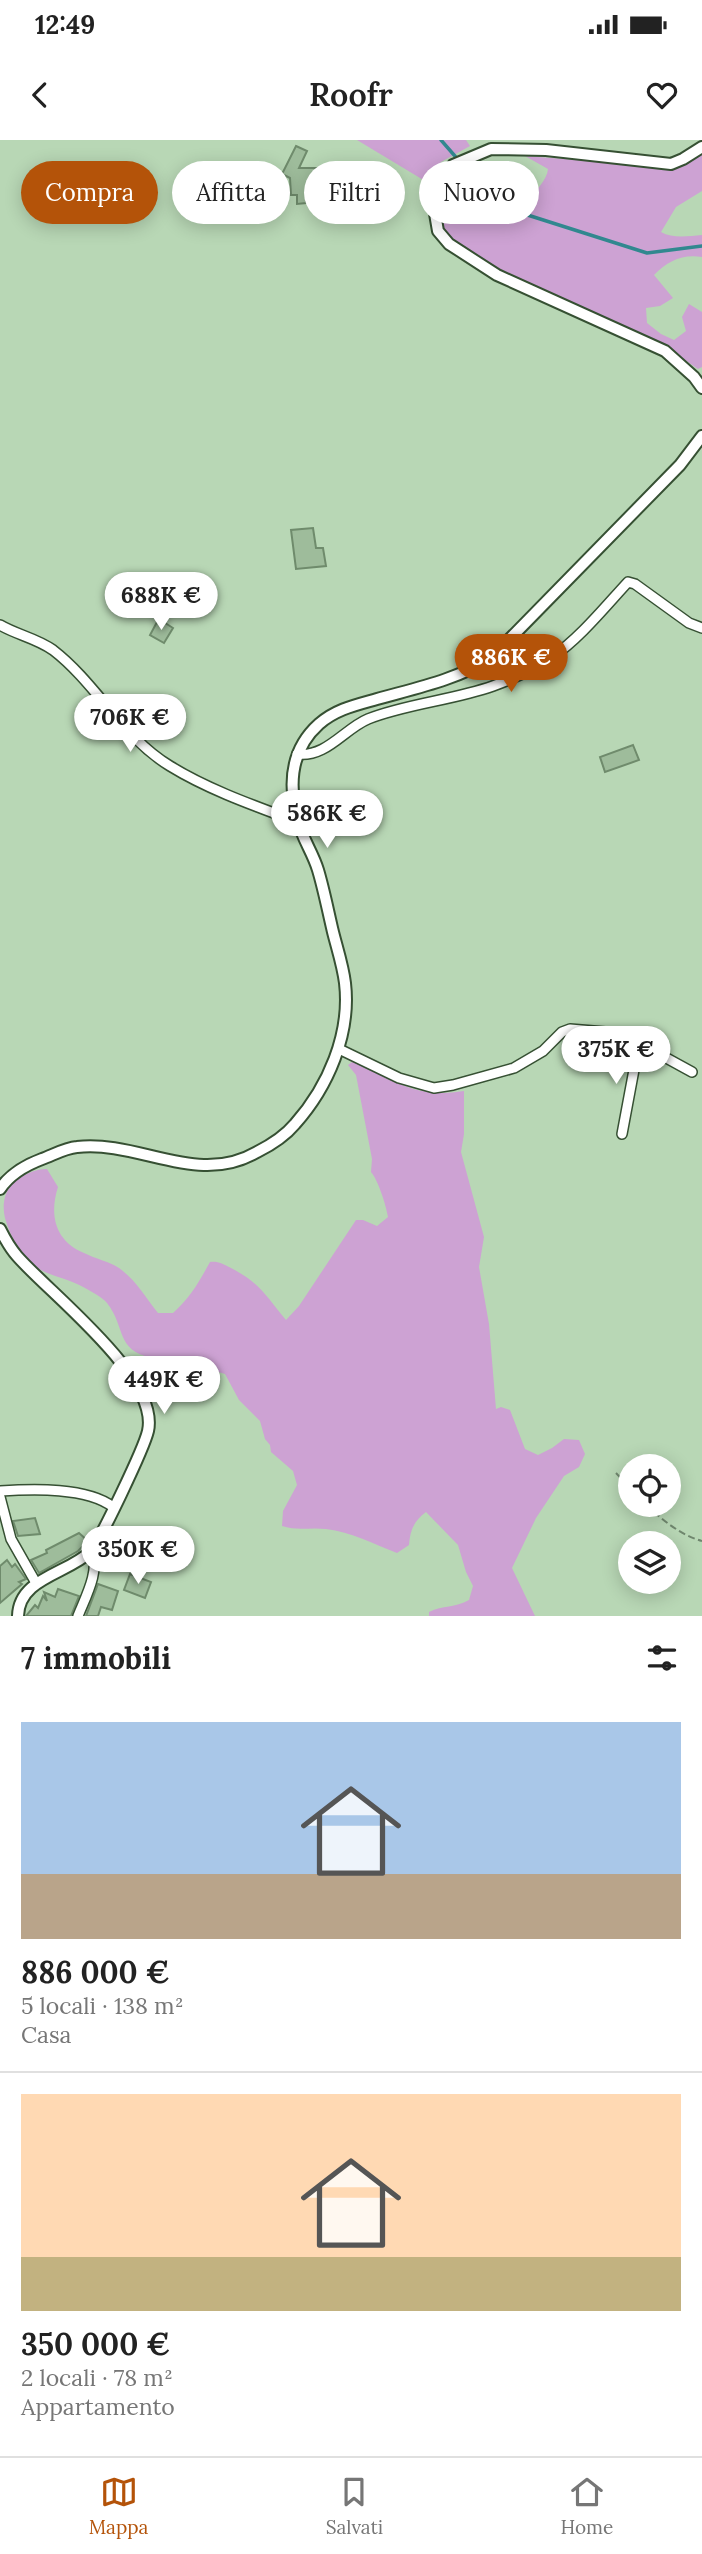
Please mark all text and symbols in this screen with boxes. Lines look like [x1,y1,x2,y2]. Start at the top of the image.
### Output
text: 12:49 [35,8,95,41]
text: Roofr [309,74,393,115]
icon: back [21,76,59,114]
icon: heart [643,76,681,114]
chip: Compra [21,161,158,224]
chip: Affitta [172,161,290,224]
chip: Filtri [304,161,405,224]
chip: Nuovo [419,161,539,224]
pin: 688K € [104,573,218,632]
text: 688K € [121,580,201,609]
pin: 886K € [454,634,568,694]
text: 886K € [471,642,551,671]
pin: 706K € [73,694,187,754]
text: 706K € [90,702,170,731]
pin: 586K € [270,790,384,850]
text: 586K € [287,798,367,827]
pin: 375K € [559,1026,673,1086]
text: 375K € [577,1034,655,1063]
pin: 449K € [107,1356,221,1416]
text: 449K € [124,1364,204,1393]
map controls [618,1454,681,1594]
button: locate [618,1454,681,1517]
pin: 350K € [81,1526,195,1586]
button: layers [618,1531,681,1594]
text: 350K € [98,1534,178,1563]
text: 7 immobili [21,1639,171,1677]
icon: filters [643,1639,681,1677]
icon: home [288,1768,414,1894]
text: 886 000 € [21,1953,170,1991]
text: 5 locali · 138 m² [21,1991,184,2020]
text: Casa [21,2020,71,2049]
icon: home [288,2140,414,2266]
text: 350 000 € [21,2325,170,2363]
text: 2 locali · 78 m² [21,2363,173,2392]
text: Appartamento [21,2392,175,2421]
tab: Mappa [89,2473,148,2539]
tab: Salvati [326,2473,383,2539]
tab: Home [561,2473,613,2539]

